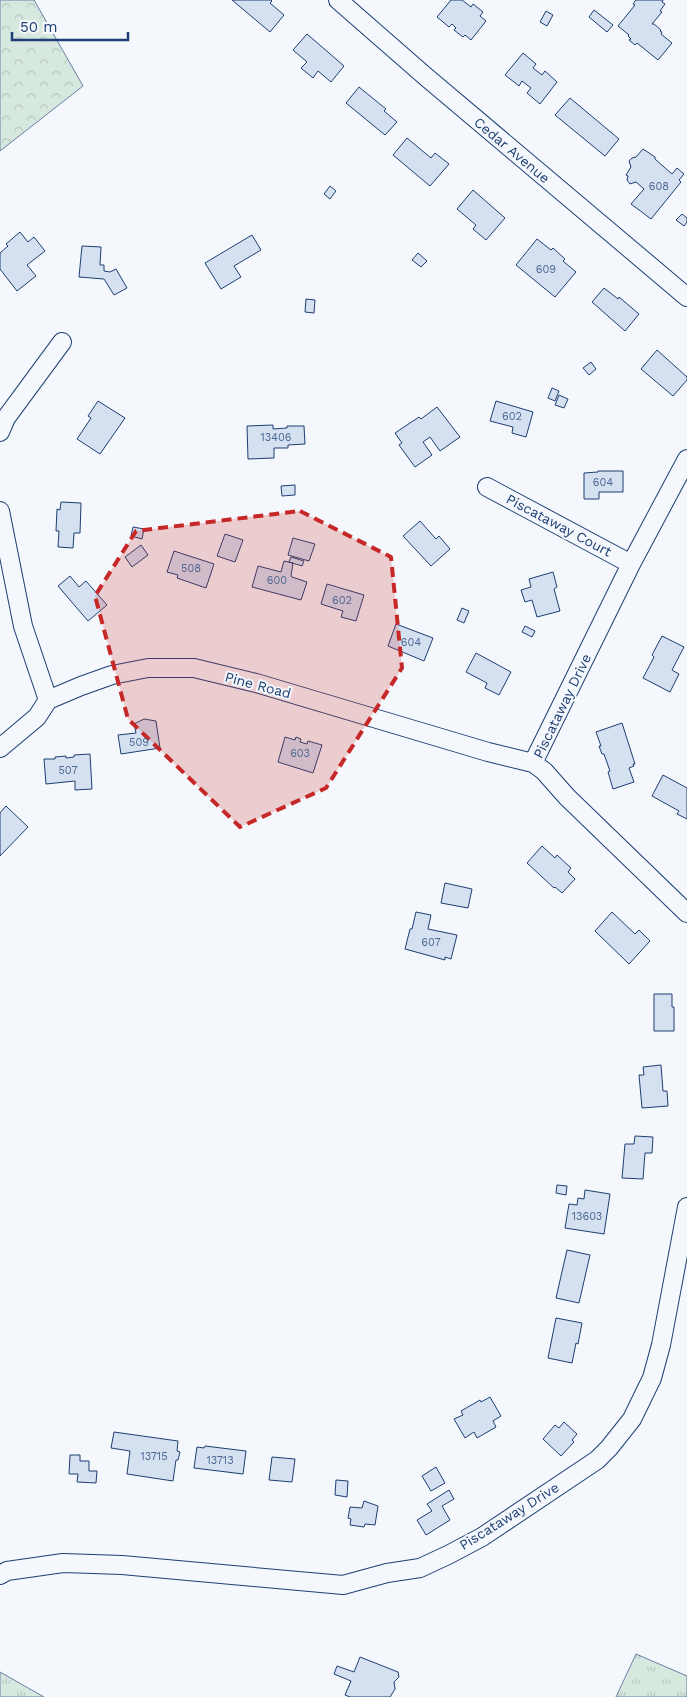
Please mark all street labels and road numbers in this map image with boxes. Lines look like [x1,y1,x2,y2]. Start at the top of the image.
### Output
street label: Cedar Avenue [471,114,553,186]
street label: Piscataway Court [503,490,615,560]
street label: Piscataway Drive [530,651,594,761]
street label: Pine Road [223,668,293,702]
street label: Piscataway Drive [456,1479,562,1553]

